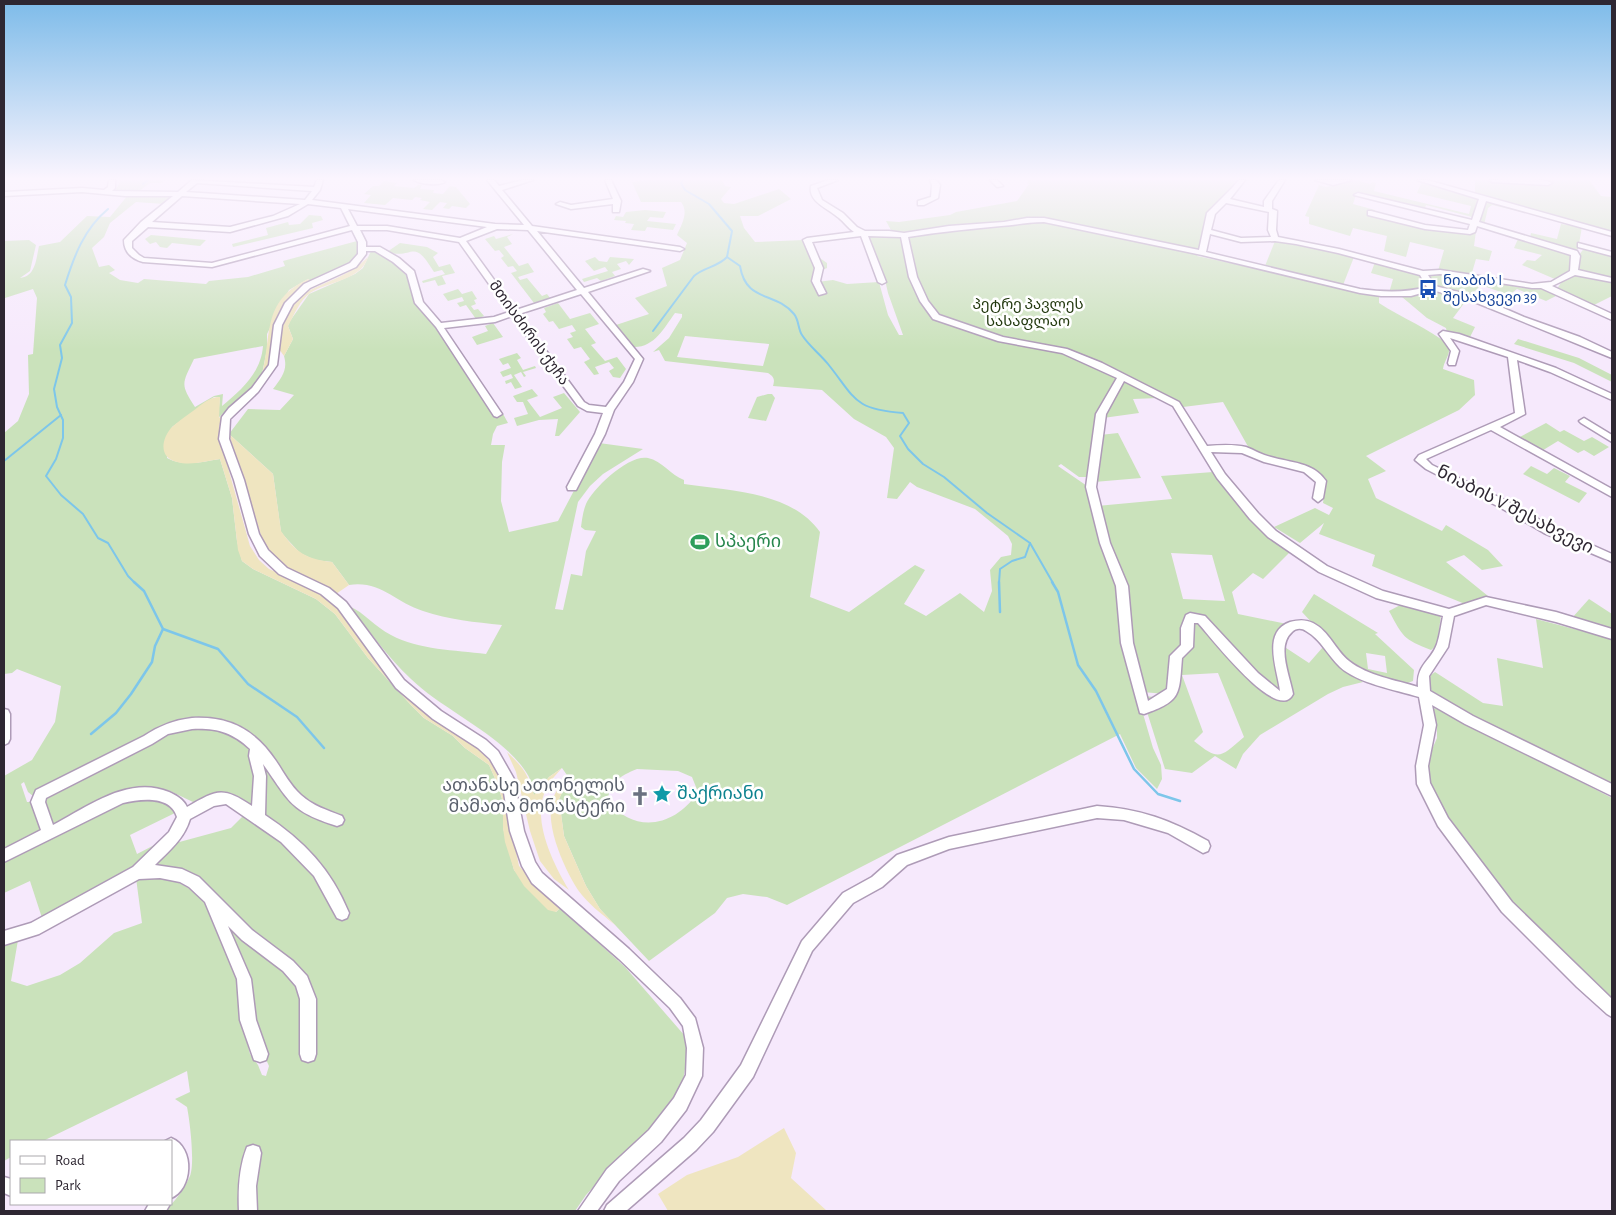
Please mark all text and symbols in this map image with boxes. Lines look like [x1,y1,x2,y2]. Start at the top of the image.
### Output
place label: ნიაბის I შესახვევი 39 [1443,273,1537,306]
street label: მთისძირის ქუჩა [485,278,572,389]
bus stop icon: ნიაბის I შესახვევი 39 [1417,278,1439,300]
park label: პეტრე პავლეს სასაფლაო [973,297,1083,330]
street label: ნიაბის V შესახვევი [1433,463,1596,558]
sports icon: სპაერი [689,531,711,553]
place label: სპაერი [715,532,781,552]
place label: ათანასე ათონელის მამათა მონასტერი [442,777,625,817]
place icon: შაქრიანი [651,783,673,805]
place label: შაქრიანი [677,784,764,804]
church icon: ათანასე ათონელის მამათა მონასტერი [629,785,651,807]
legend [10,1140,172,1205]
text: Road [55,1153,85,1168]
text: Park [55,1178,81,1193]

